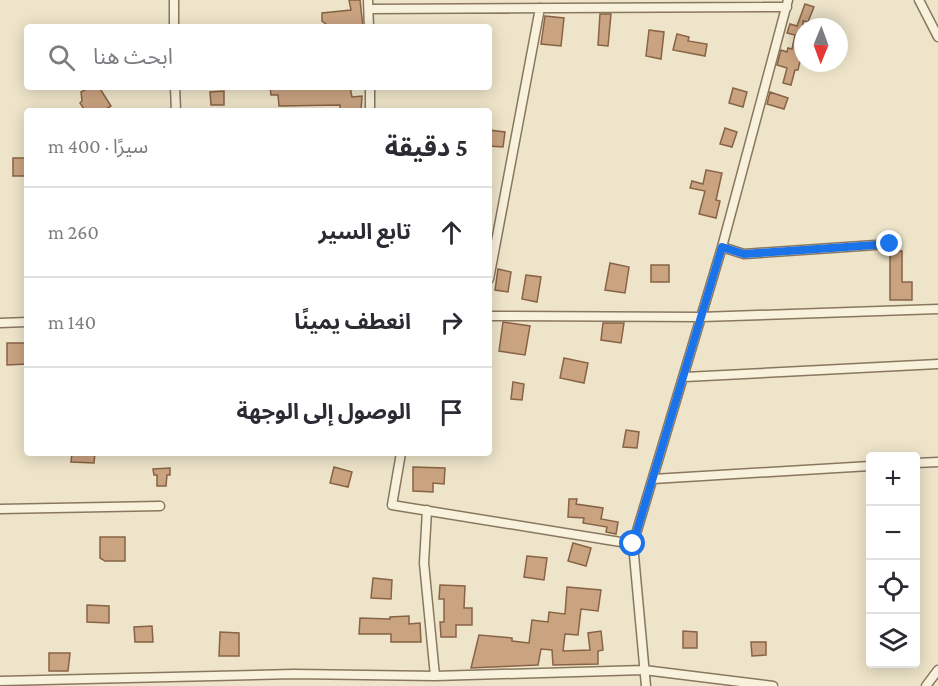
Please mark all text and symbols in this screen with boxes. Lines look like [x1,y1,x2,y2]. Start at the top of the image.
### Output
north arrow [794,18,848,72]
search box [24,24,492,90]
icon: search [45,41,78,74]
text: ابحث هنا [93,44,173,69]
text: 5 دقيقة [385,133,468,162]
text: سيرًا · 400 m [48,135,148,157]
icon: ahead [435,216,468,249]
text: تابع السير [319,219,411,244]
text: 260 m [48,221,99,243]
route end [876,230,902,256]
icon: right [435,306,468,339]
text: انعطف يمينًا [294,309,411,334]
text: 140 m [48,311,96,333]
icon: arrive [435,396,468,429]
text: الوصول إلى الوجهة [236,399,411,424]
map controls [866,452,920,668]
button: + [866,452,920,506]
button: − [866,506,920,560]
route start [619,530,645,556]
button: locate [866,560,920,614]
button: layers [866,614,920,668]

